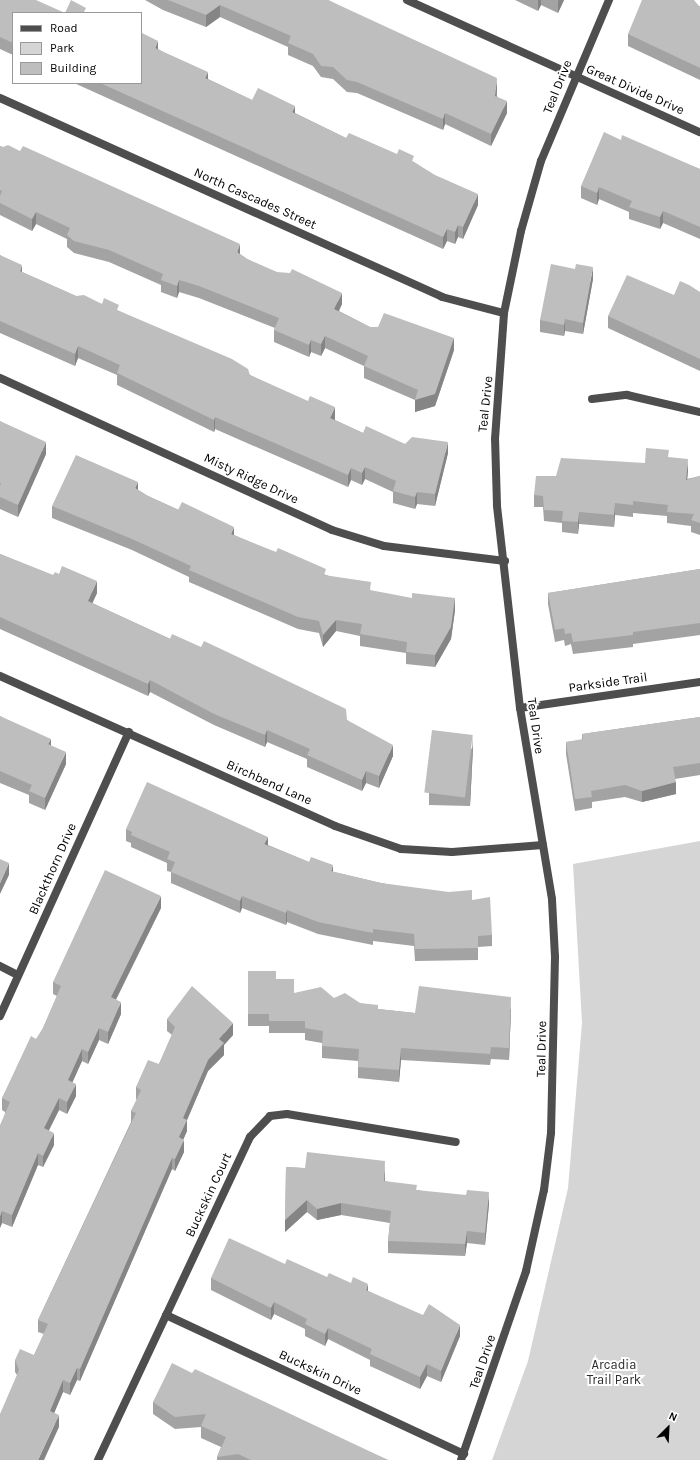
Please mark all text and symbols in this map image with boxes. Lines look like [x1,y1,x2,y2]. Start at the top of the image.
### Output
legend [12,12,142,84]
text: Road [50,21,78,35]
text: Park [50,41,74,55]
street label: Teal Drive [540,58,576,116]
text: Building [50,61,96,75]
street label: Great Divide Drive [584,61,686,119]
street label: North Cascades Street [191,165,319,233]
street label: Teal Drive [475,375,497,433]
street label: Misty Ridge Drive [201,450,301,508]
street label: Parkside Trail [568,670,648,696]
street label: Teal Drive [523,697,547,755]
street label: Birchbend Lane [224,757,314,809]
street label: Blackthorn Drive [26,821,80,917]
street label: Teal Drive [534,1021,550,1077]
street label: Buckskin Court [183,1150,235,1240]
street label: Teal Drive [466,1333,500,1391]
street label: Buckskin Drive [276,1347,364,1399]
park label: Arcadia Trail Park [587,1358,641,1389]
north arrow [648,1408,688,1448]
text: N [667,1409,679,1424]

